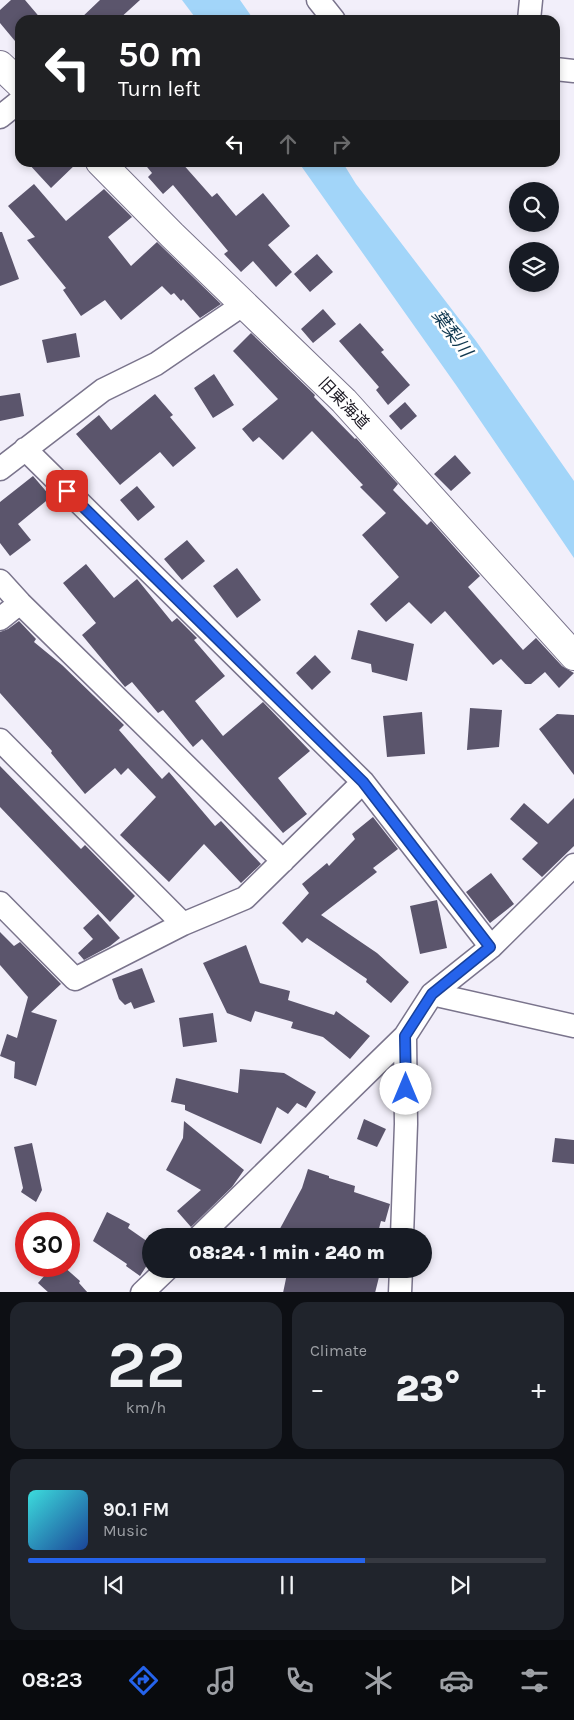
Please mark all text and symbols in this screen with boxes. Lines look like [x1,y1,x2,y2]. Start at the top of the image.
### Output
text: 50 m [118,34,203,75]
icon: left [35,35,100,100]
text: Turn left [118,76,201,102]
icon: left [221,130,249,158]
icon: ahead [274,130,302,158]
icon: right [327,130,355,158]
map controls [509,182,559,292]
button: search [509,182,559,232]
button: layers [509,242,559,292]
water label: 葉梨川 [427,305,478,363]
street label: 旧東海道 [315,373,373,433]
pin [46,470,88,512]
icon: arrive [53,477,81,505]
position arrow [379,1062,431,1114]
speed limit sign: 30 [15,1212,80,1277]
text: 08:24 · 1 min · 240 m [189,1242,385,1264]
text: 22 [107,1327,185,1403]
text: Climate [310,1341,367,1360]
text: 23° [395,1366,461,1411]
text: − [310,1372,325,1405]
text: + [531,1372,546,1405]
text: km/h [126,1398,166,1417]
text: 90.1 FM [103,1499,169,1521]
text: Music [103,1521,148,1540]
icon: previous [100,1571,128,1599]
icon: pause [273,1571,301,1599]
icon: next [446,1571,474,1599]
icon: directions [126,1663,161,1698]
icon: music [204,1663,239,1698]
icon: phone [282,1663,317,1698]
icon: climate [361,1663,396,1698]
icon: car [439,1663,474,1698]
icon: filters [517,1663,552,1698]
text: 08:23 [22,1667,83,1693]

